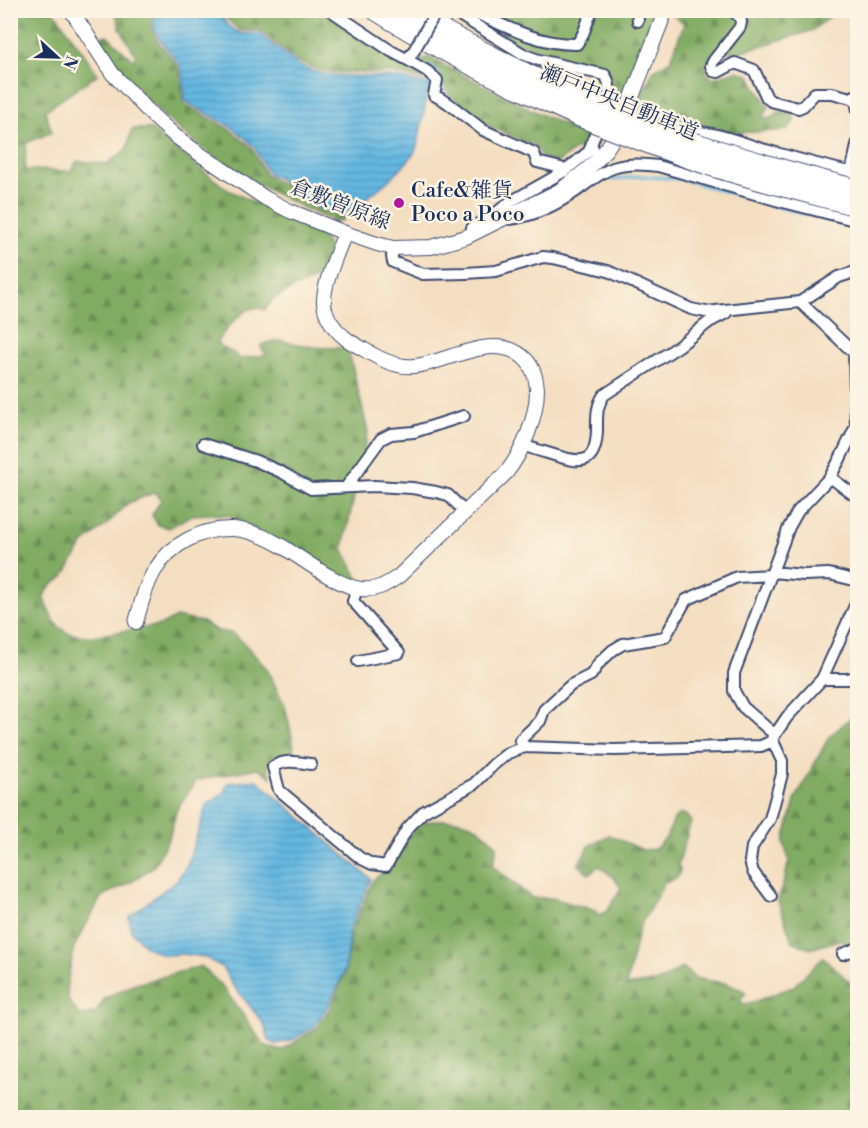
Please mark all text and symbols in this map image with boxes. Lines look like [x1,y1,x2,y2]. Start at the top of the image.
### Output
north arrow [27,27,87,87]
text: N [58,53,82,72]
street label: 瀬戸中央自動車道 [536,59,702,147]
street label: 倉敷曽原線 [286,174,394,236]
place label: Cafe&雑貨 Poco a Poco [411,178,525,228]
marker: Cafe&雑貨 Poco a Poco [392,196,406,210]

